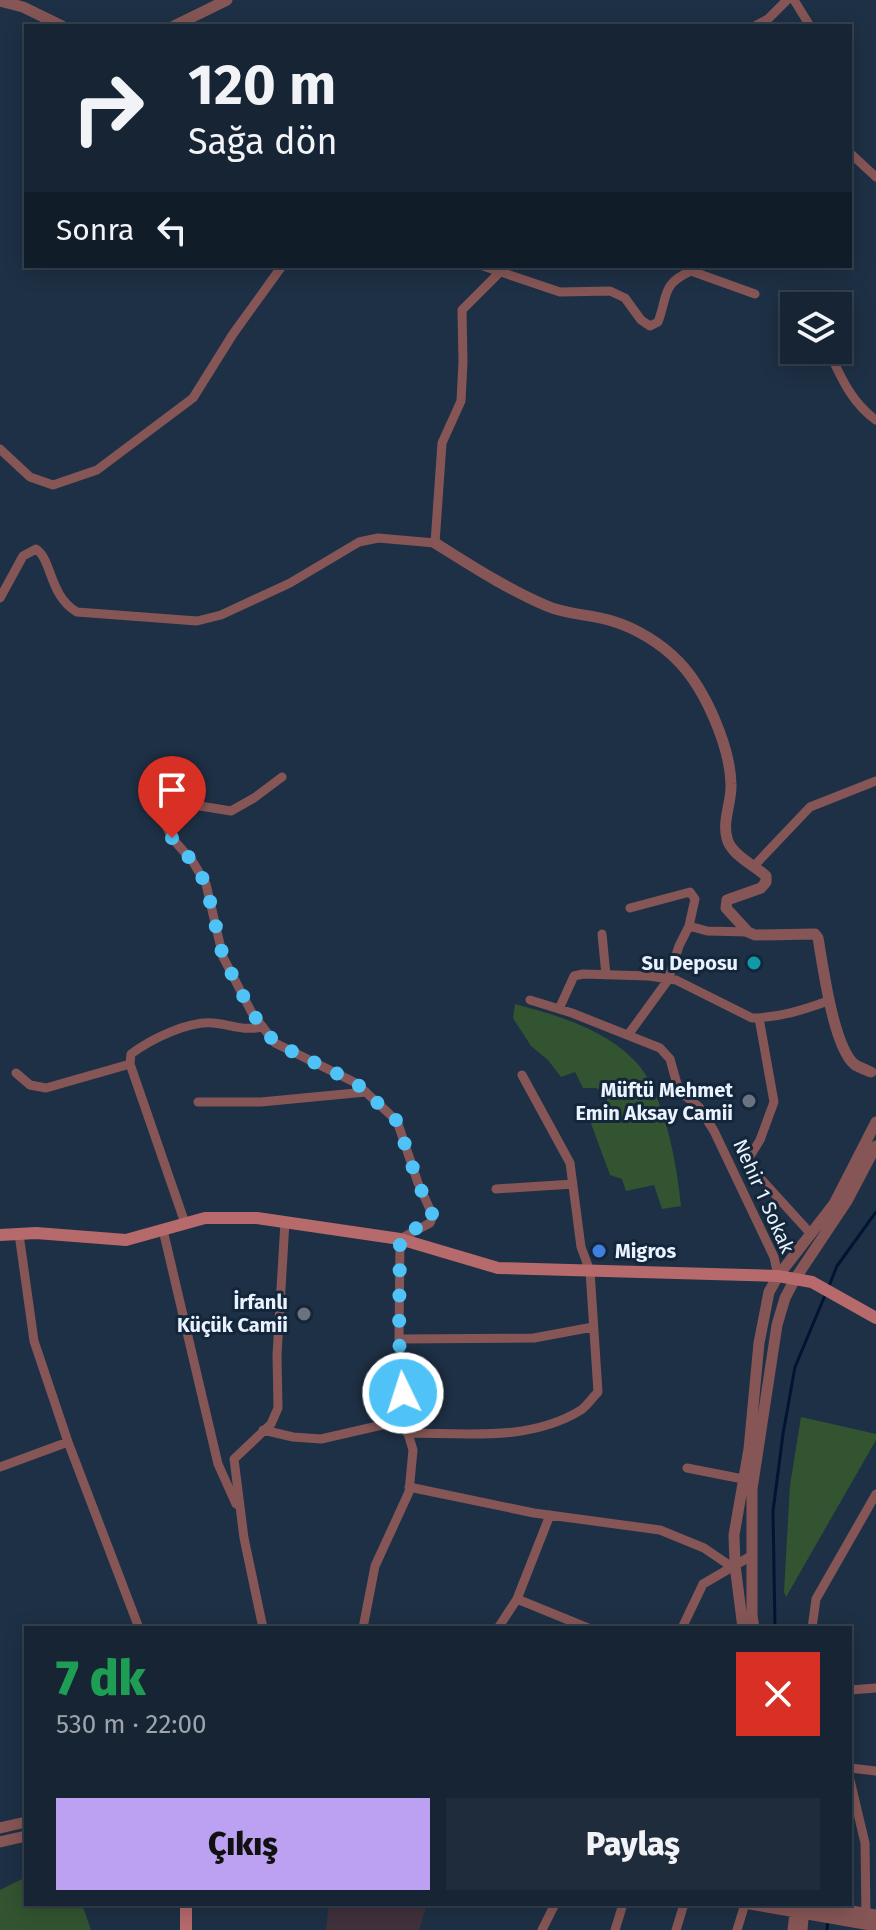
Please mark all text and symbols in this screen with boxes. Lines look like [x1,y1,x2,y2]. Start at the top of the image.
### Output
text: 120 m [188,52,336,119]
icon: right [56,56,160,160]
text: Sağa dön [188,120,338,164]
icon: left [150,208,194,252]
text: Sonra [56,212,134,248]
map controls [780,292,852,364]
button: layers [780,292,852,364]
pin [138,756,206,838]
icon: arrive [150,768,194,812]
place label: Su Deposu [642,951,738,975]
marker: Su Deposu [745,954,763,972]
place label: Müftü Mehmet Emin Aksay Camii [575,1078,733,1125]
marker: Müftü Mehmet Emin Aksay Camii [740,1092,758,1110]
street label: Nehir 1 Sokak [728,1135,800,1258]
place label: Migros [615,1239,676,1263]
marker: Migros [590,1242,608,1260]
place label: İrfanlı Küçük Camii [177,1290,288,1337]
marker: İrfanlı Küçük Camii [295,1305,313,1323]
position arrow [361,1351,445,1435]
text: 7 dk [56,1650,146,1708]
button: close [736,1652,820,1736]
text: 530 m · 22:00 [56,1709,207,1740]
button: Çıkış [56,1798,430,1890]
button: Paylaş [446,1798,820,1890]

